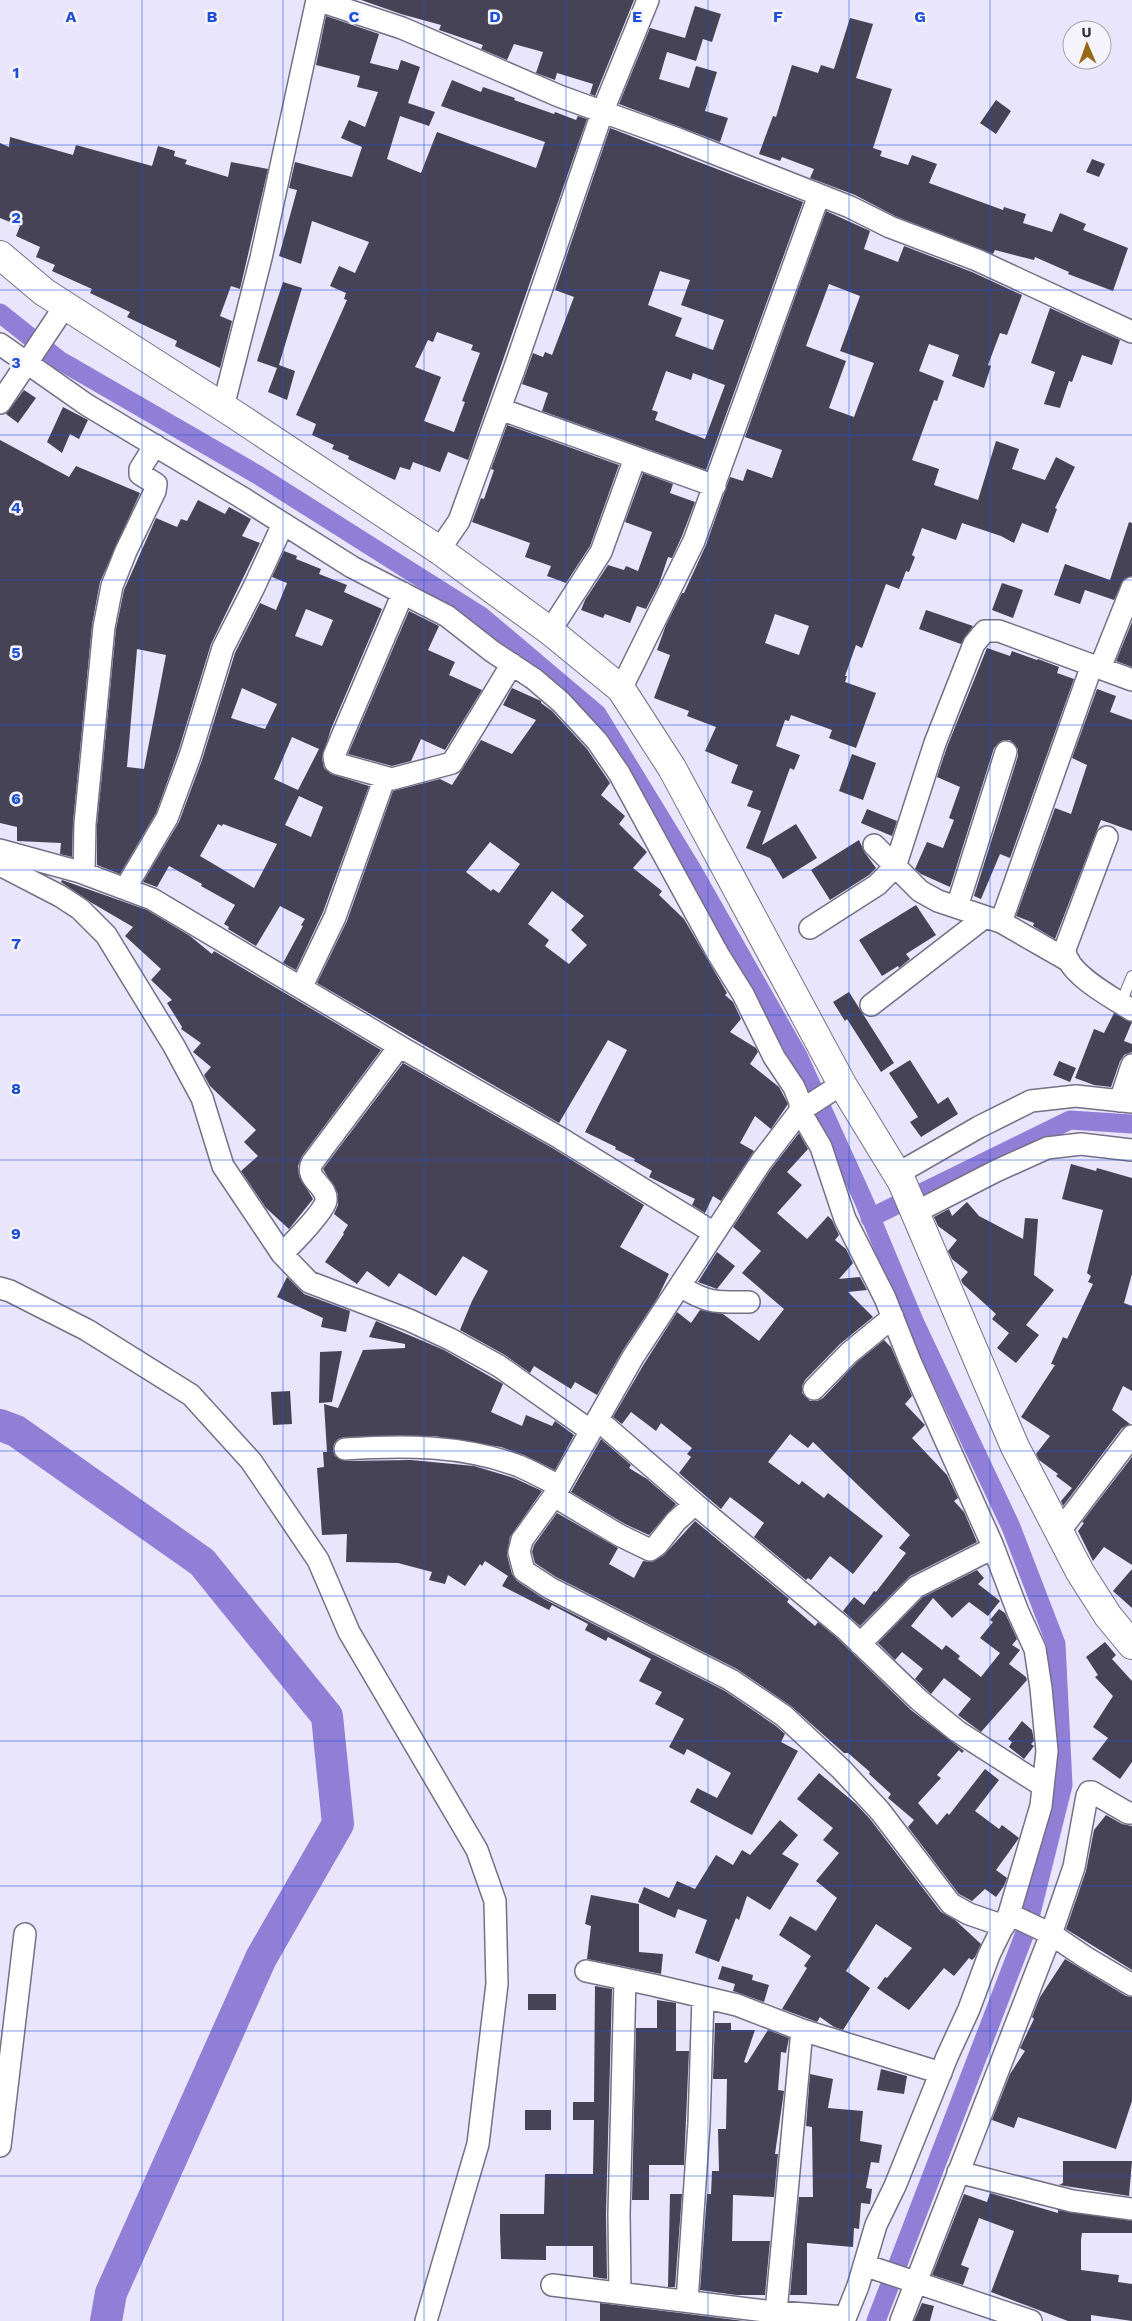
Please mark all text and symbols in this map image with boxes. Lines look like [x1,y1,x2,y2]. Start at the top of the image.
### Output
text: A [66,7,77,26]
text: B [207,7,218,26]
text: C [349,7,360,26]
text: D [489,7,501,26]
text: E [632,7,642,26]
text: F [773,7,783,26]
text: G [914,7,926,26]
north arrow [1062,20,1112,70]
text: U [1081,24,1092,40]
text: 1 [13,63,19,82]
text: 2 [11,208,21,227]
text: 3 [11,353,21,372]
text: 4 [11,498,21,517]
text: 5 [11,643,21,662]
text: 6 [11,789,21,808]
text: 7 [11,934,21,953]
text: 8 [11,1079,21,1098]
text: 9 [11,1224,21,1243]

